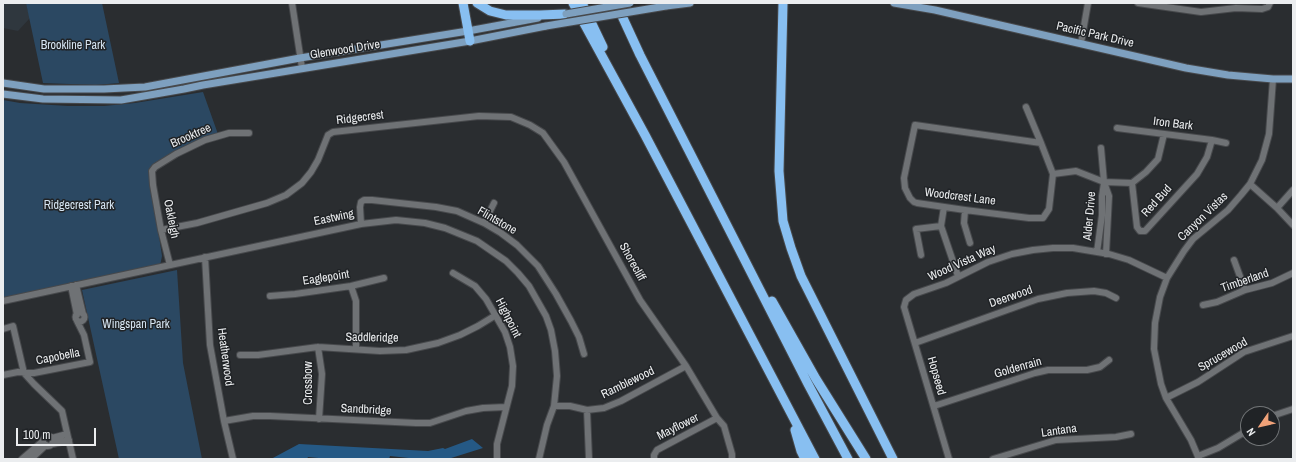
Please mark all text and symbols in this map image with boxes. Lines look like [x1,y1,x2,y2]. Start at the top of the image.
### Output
street label: Pacific Park Drive [1055,19,1135,51]
street label: Glenwood Drive [309,37,381,63]
park label: Brookline Park [41,39,105,53]
street label: Ridgecrest [336,108,384,128]
street label: Iron Bark [1152,114,1194,134]
street label: Brooktree [169,121,213,151]
street label: Red Bud [1139,182,1175,220]
street label: Woodcrest Lane [924,185,996,209]
street label: Canyon Vistas [1175,190,1231,244]
street label: Alder Drive [1081,191,1099,241]
street label: Oakleigh [160,198,182,240]
park label: Ridgecrest Park [44,199,114,213]
street label: Flintstone [475,204,519,238]
street label: Eastwing [313,207,355,229]
street label: Shorecliff [616,240,648,284]
street label: Wood Vista Way [926,242,998,284]
street label: Timberland [1219,266,1271,296]
street label: Eaglepoint [302,267,350,289]
street label: Deerwood [987,283,1035,311]
street label: Highpoint [492,296,524,340]
park label: Wingspan Park [102,318,170,332]
street label: Heatherwood [214,327,236,387]
street label: Saddleridge [345,330,399,346]
street label: Sprucewood [1196,335,1250,375]
street label: Capobella [35,346,81,368]
street label: Goldenrain [993,354,1043,382]
street label: Hopseed [924,355,948,397]
street label: Crossbow [302,361,316,405]
street label: Ramblewood [599,364,657,402]
street label: Sandbridge [340,401,392,419]
north arrow [1240,406,1280,446]
street label: Mayflower [655,410,701,444]
scale bar [18,420,98,446]
street label: Lantana [1040,421,1078,441]
text: N [1243,426,1259,439]
text: 100 m [23,427,50,443]

